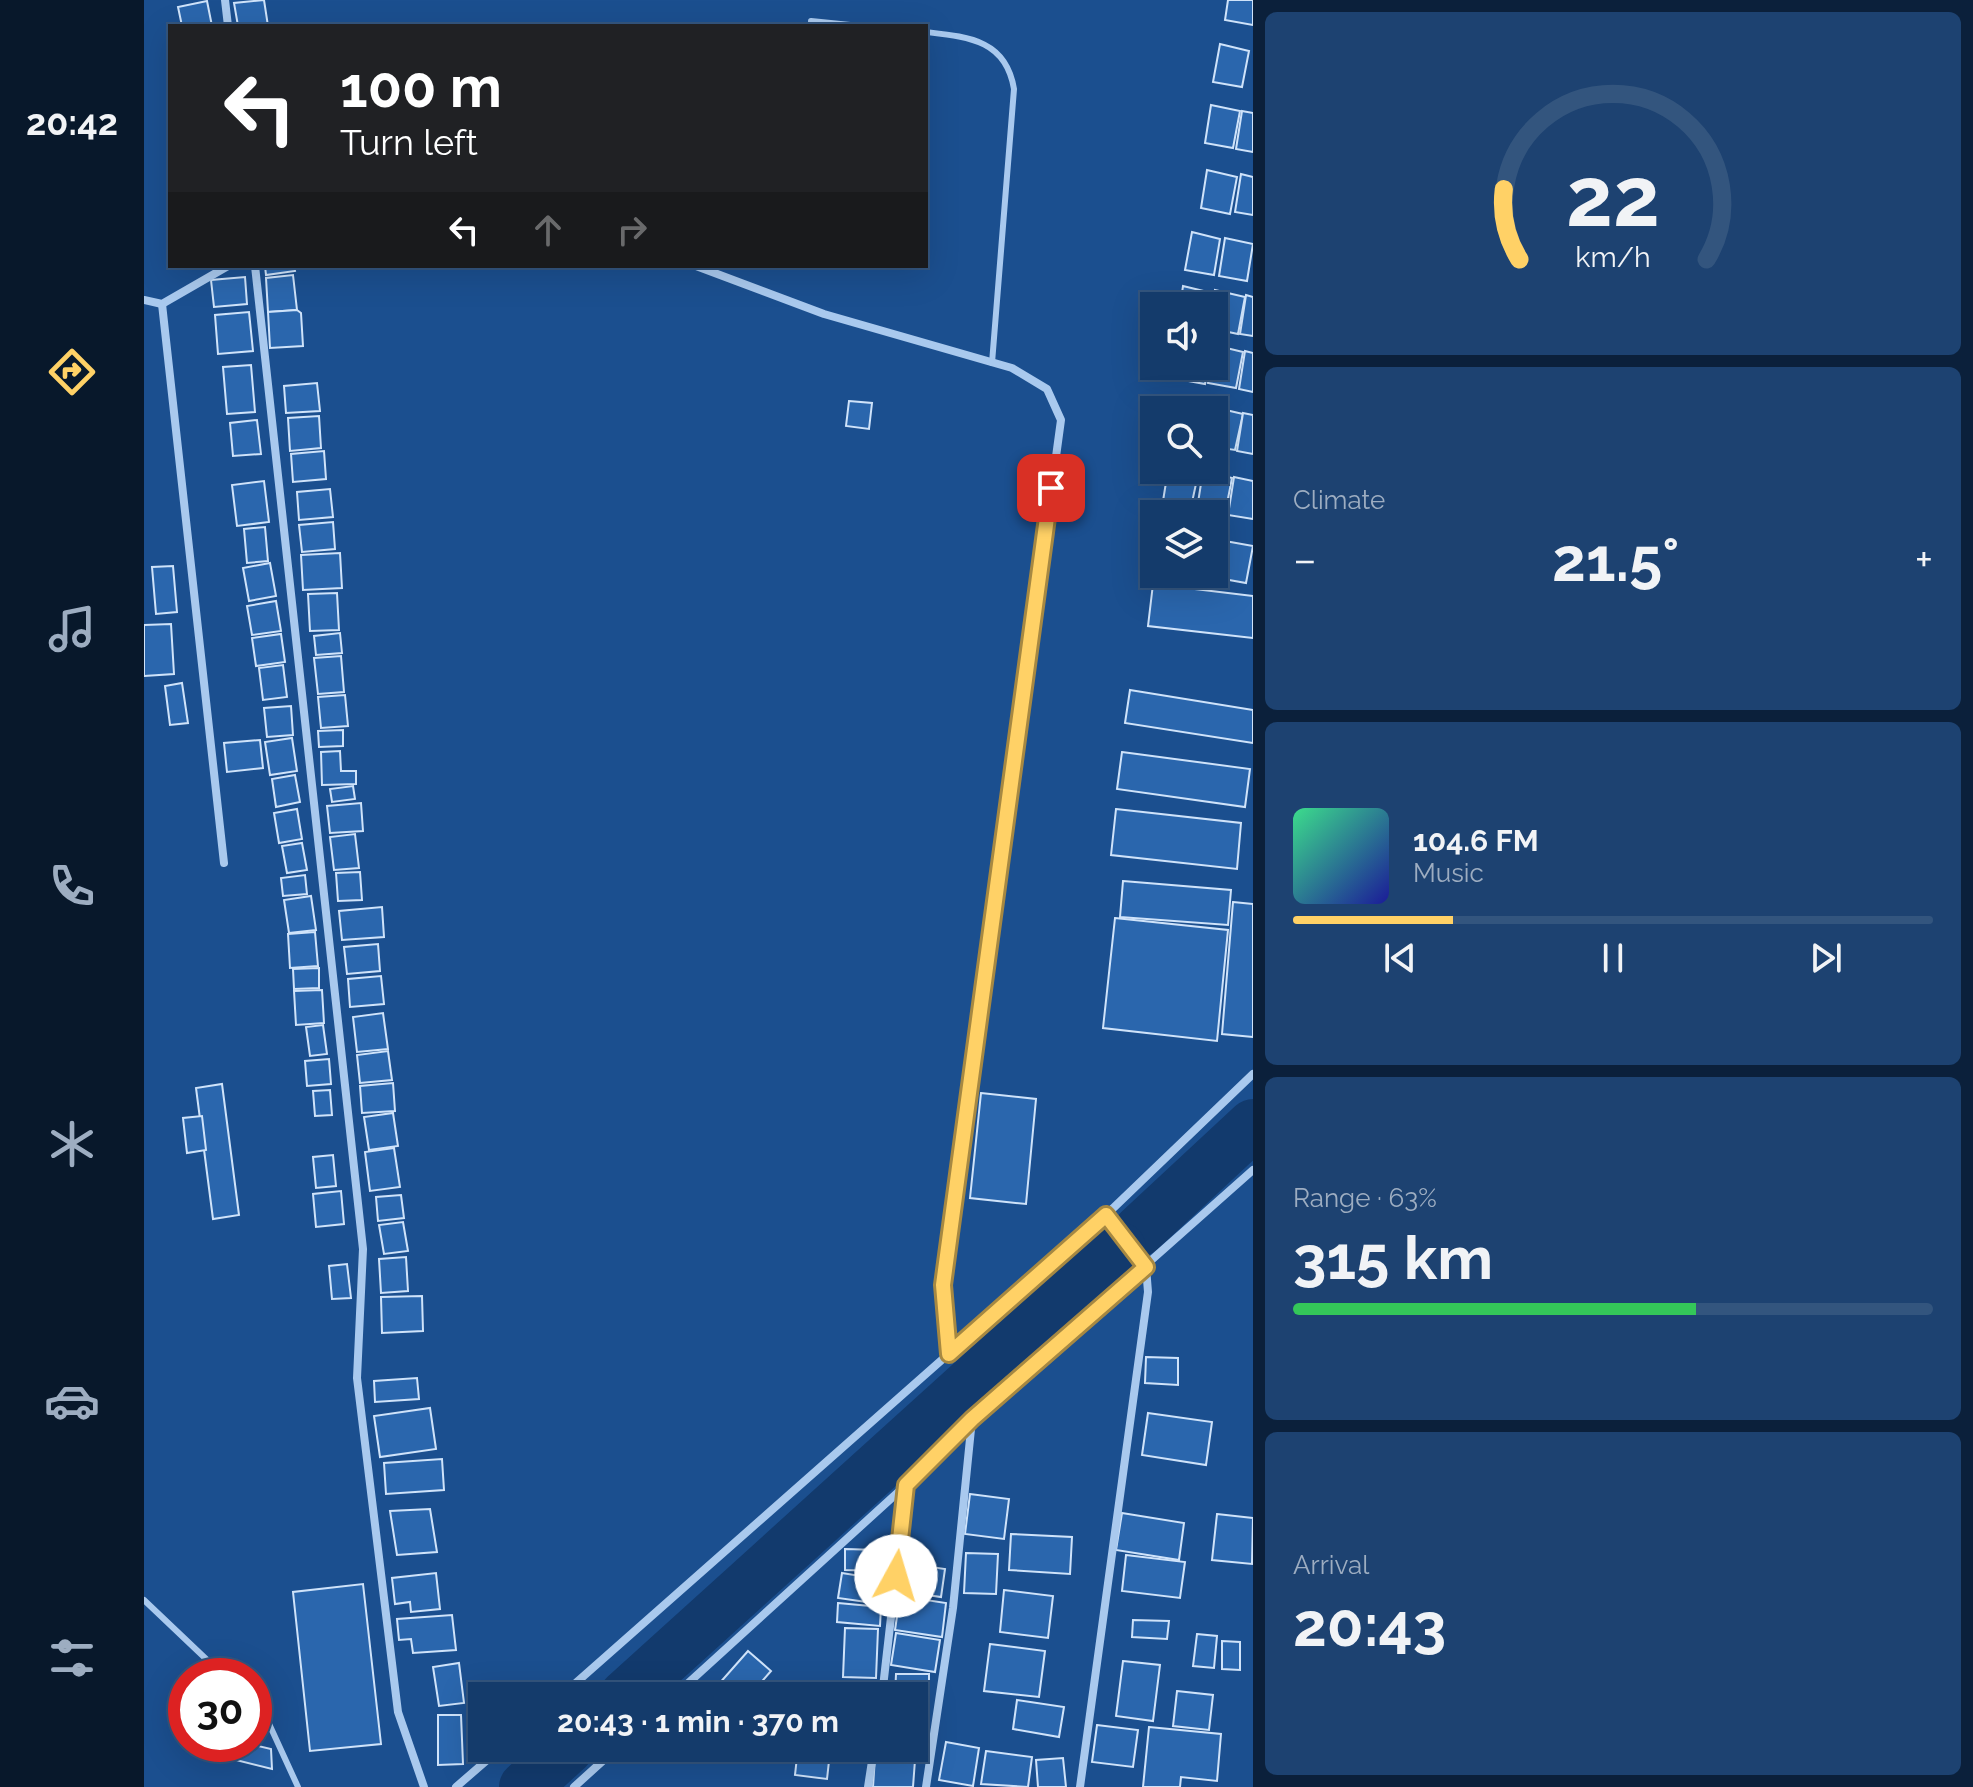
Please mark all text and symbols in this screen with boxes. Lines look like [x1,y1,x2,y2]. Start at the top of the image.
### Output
text: 100 m [340,54,502,120]
icon: left [208,56,312,160]
text: 20:42 [26,101,118,143]
text: Turn left [340,121,478,163]
text: 22 [1566,147,1660,244]
icon: left [442,208,486,252]
icon: ahead [526,208,570,252]
icon: right [610,208,654,252]
text: km/h [1575,240,1651,274]
map controls [1140,292,1228,588]
button: sound [1140,292,1228,380]
icon: directions [44,344,100,400]
button: search [1140,396,1228,484]
pin [1017,454,1085,522]
icon: arrive [1029,466,1073,510]
text: Climate [1293,485,1385,515]
button: layers [1140,500,1228,588]
text: 21.5° [1552,525,1679,595]
text: − [1293,534,1317,585]
text: + [1915,534,1933,585]
icon: music [44,601,100,657]
text: 104.6 FM [1413,823,1539,858]
icon: phone [44,858,100,914]
text: Music [1413,858,1484,888]
icon: previous [1378,936,1422,980]
icon: pause [1591,936,1635,980]
icon: next [1804,936,1848,980]
icon: climate [44,1116,100,1172]
text: Range · 63% [1293,1183,1437,1213]
text: 315 km [1293,1223,1493,1293]
icon: car [44,1373,100,1429]
position arrow [854,1534,938,1618]
text: Arrival [1293,1550,1369,1580]
text: 20:43 [1293,1590,1446,1660]
icon: filters [44,1630,100,1686]
speed limit sign: 30 [168,1658,272,1762]
text: 20:43 · 1 min · 370 m [557,1704,839,1739]

